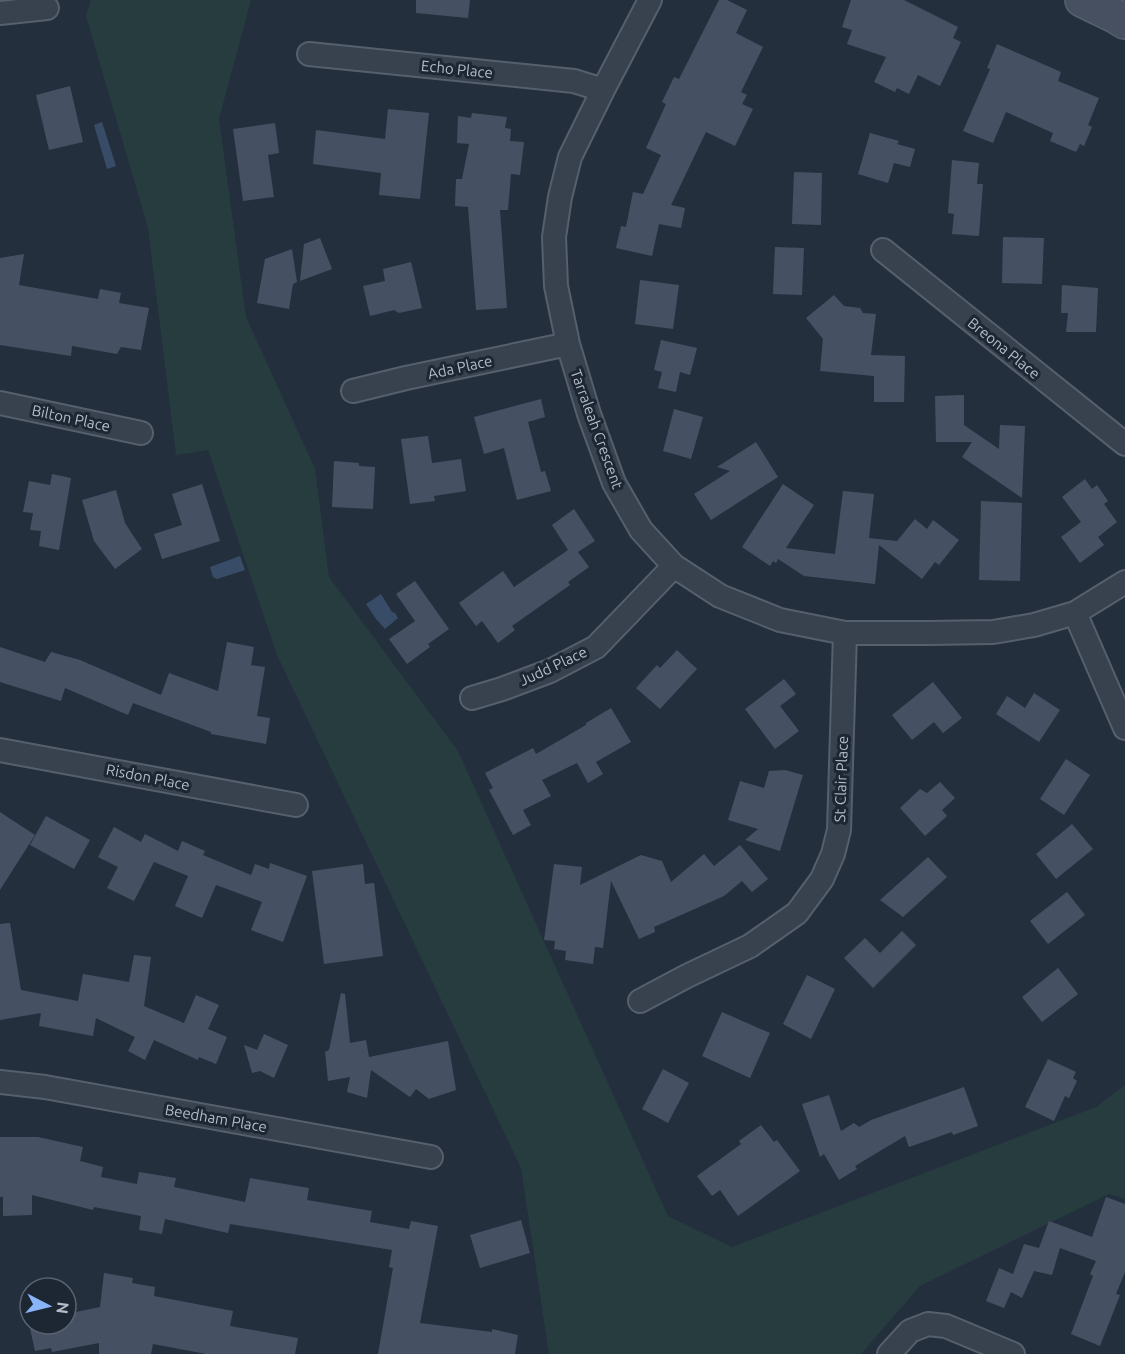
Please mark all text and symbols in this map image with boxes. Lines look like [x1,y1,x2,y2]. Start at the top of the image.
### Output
street label: Echo Place [420,57,494,81]
street label: Breona Place [965,314,1043,382]
street label: Ada Place [426,352,494,382]
street label: Tarraleah Crescent [568,367,627,491]
street label: Bilton Place [30,401,112,435]
street label: Judd Place [516,643,590,689]
street label: St Clair Place [831,735,851,823]
street label: Risdon Place [105,761,191,793]
street label: Beedham Place [164,1101,268,1135]
north arrow [18,1276,78,1336]
text: N [53,1301,73,1315]

